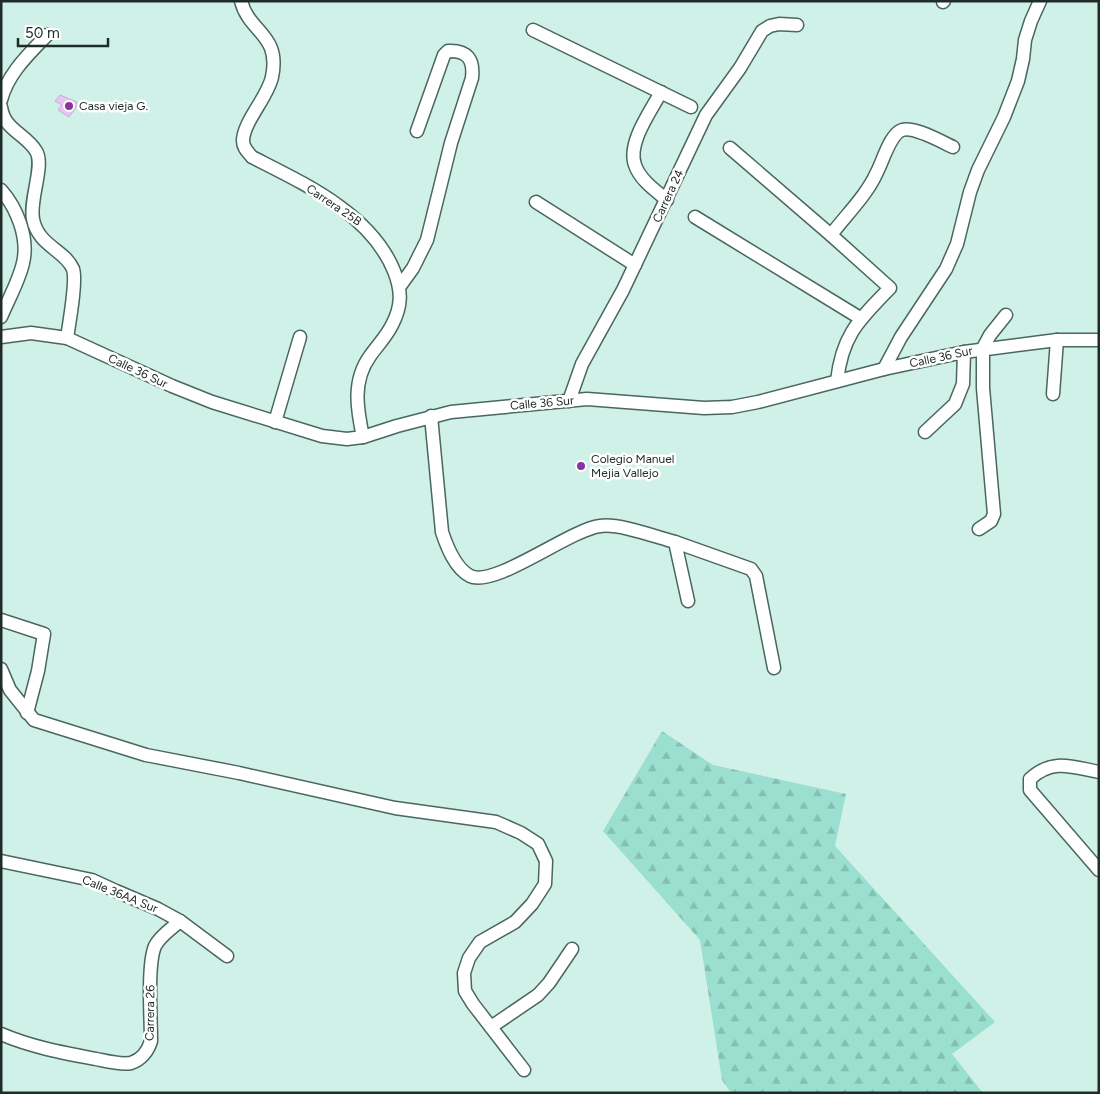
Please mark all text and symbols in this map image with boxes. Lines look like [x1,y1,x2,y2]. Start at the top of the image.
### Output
scale bar [18,15,108,47]
text: 50 m [25,24,60,42]
place label: Casa vieja G. [79,99,148,113]
marker: Casa vieja G. [63,100,75,112]
street label: Carrera 24 [650,167,687,225]
street label: Carrera 25B [304,181,364,229]
street label: Calle 36 Sur [908,344,974,370]
street label: Calle 36 Sur [106,351,170,391]
street label: Calle 36 Sur [510,393,574,413]
place label: Colegio Manuel Mejia Vallejo [591,452,674,480]
marker: Colegio Manuel Mejia Vallejo [575,460,587,472]
street label: Calle 36AA Sur [80,872,160,916]
street label: Carrera 26 [143,985,157,1041]

